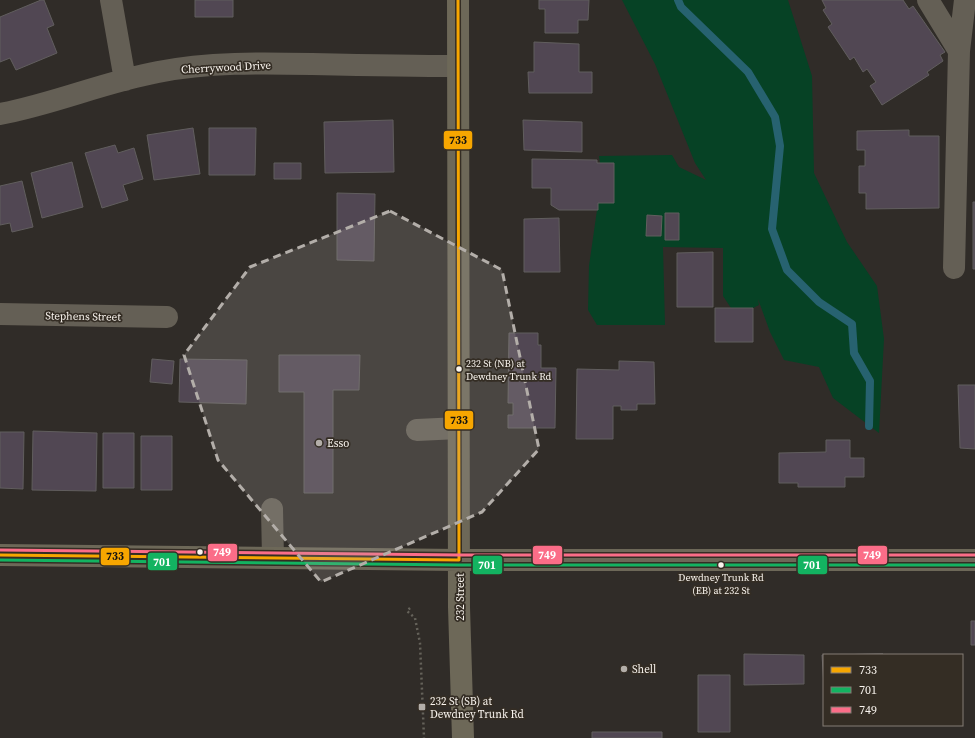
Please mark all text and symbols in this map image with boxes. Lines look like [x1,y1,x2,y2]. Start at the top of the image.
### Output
street label: Cherrywood Drive [181,58,272,77]
line badge: 733 [443,130,473,150]
text: 733 [449,133,467,148]
street label: Stephens Street [45,308,121,325]
place label: 232 St (NB) at Dewdney Trunk Rd [466,357,552,383]
marker: 232 St (NB) at Dewdney Trunk Rd [454,364,464,374]
line badge: 733 [444,410,474,430]
text: 733 [450,413,468,428]
place label: Esso [327,436,349,451]
marker: Esso [314,438,324,448]
line badge: 749 [207,543,238,562]
text: 749 [213,545,231,560]
line badge: 749 [532,545,563,565]
line badge: 749 [857,545,888,565]
line badge: 733 [100,547,130,566]
unlabelled marker [195,547,205,557]
text: 749 [538,548,556,563]
text: 749 [863,548,881,563]
text: 733 [106,549,124,564]
line badge: 701 [147,552,178,571]
text: 701 [153,555,171,570]
line badge: 701 [472,555,503,575]
line badge: 701 [797,555,828,575]
text: 701 [478,558,496,573]
text: 701 [803,558,821,573]
marker: Dewdney Trunk Rd (EB) at 232 St [716,560,726,570]
place label: Dewdney Trunk Rd (EB) at 232 St [678,571,764,597]
street label: 232 Street [453,573,468,621]
legend [823,654,963,726]
place label: Shell [632,662,656,677]
text: 733 [859,662,877,678]
marker: Shell [619,664,629,674]
text: 701 [859,682,877,698]
place label: 232 St (SB) at Dewdney Trunk Rd [430,694,525,722]
marker: 232 St (SB) at Dewdney Trunk Rd [417,702,427,712]
text: 749 [859,702,877,718]

